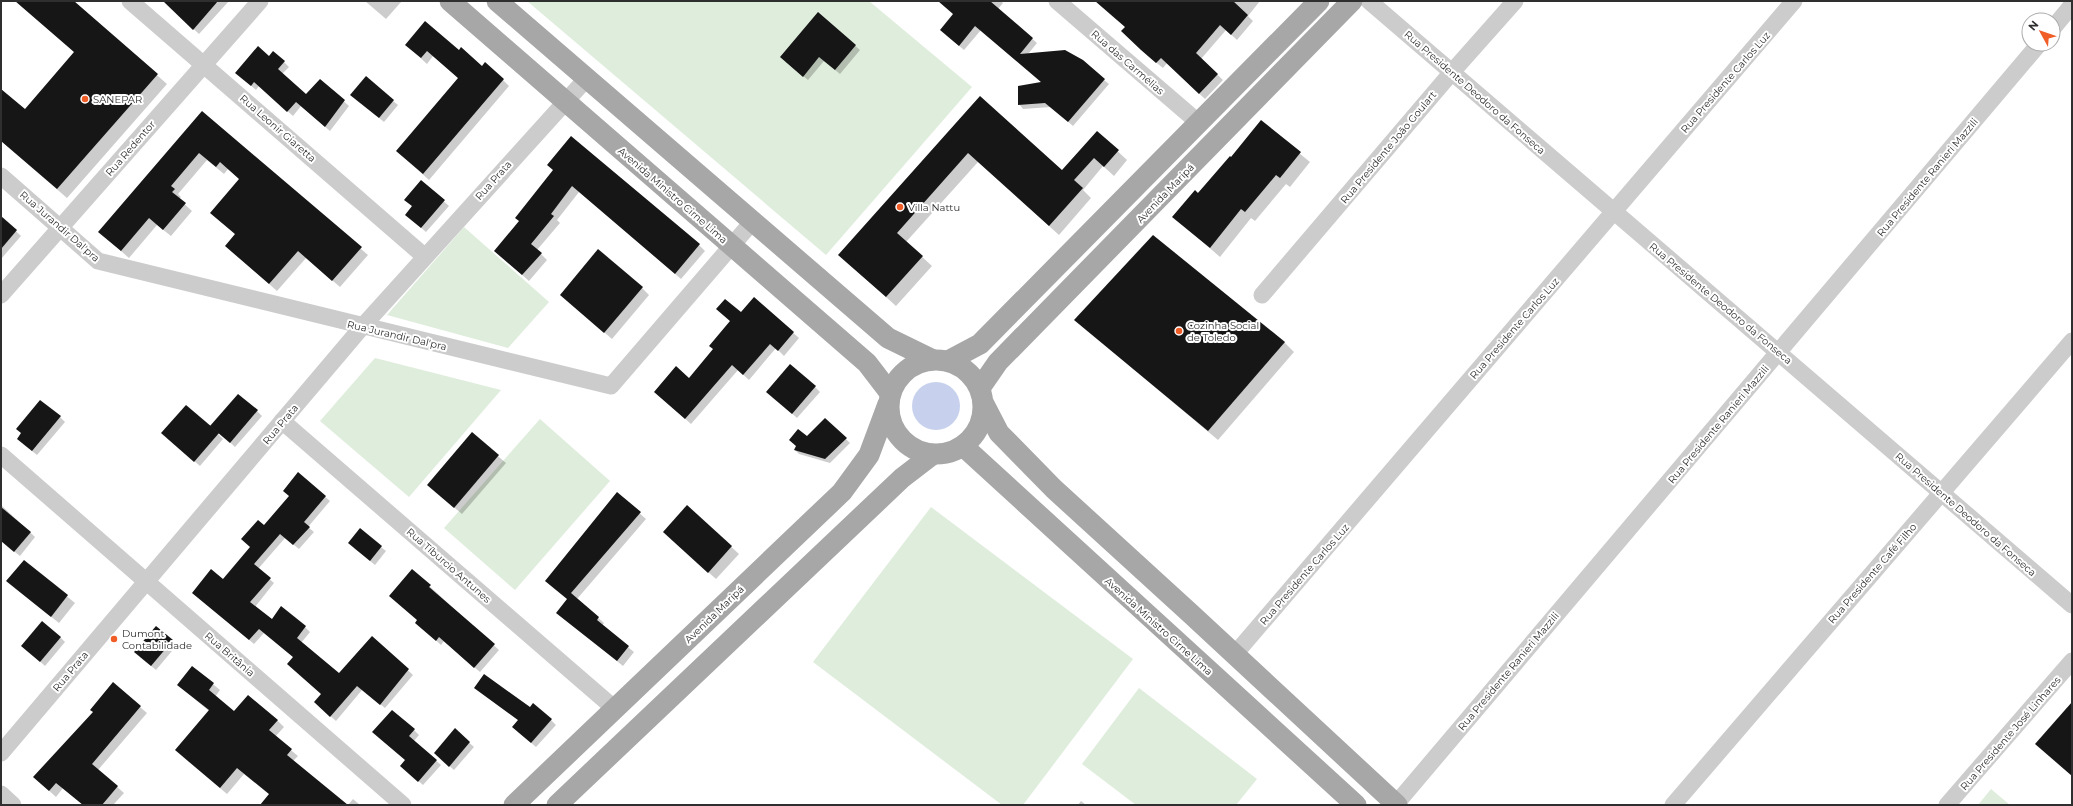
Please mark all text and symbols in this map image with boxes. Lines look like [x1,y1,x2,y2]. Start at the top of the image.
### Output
north arrow [2021,12,2061,52]
text: N [2025,18,2042,33]
street label: Rua das Carmélias [1089,27,1167,98]
street label: Rua Presidente Deodoro da Fonseca [1402,28,1548,157]
street label: Rua Presidente Carlos Luz [1678,29,1773,136]
street label: Rua Presidente João Goulart [1338,89,1439,206]
street label: Rua Leonir Giaretta [237,92,318,165]
place label: SANEPAR [93,93,142,106]
marker: SANEPAR [80,94,90,104]
street label: Rua Presidente Ranieri Mazzili [1874,115,1981,239]
street label: Rua Redentor [103,118,158,179]
street label: Avenida Ministro Cirne Lima [615,144,730,246]
street label: Rua Prata [472,158,514,203]
street label: Avenida Maripá [1134,161,1197,226]
street label: Rua Jurandir Dal'pra [17,188,102,265]
place label: Villa Nattu [908,201,960,214]
marker: Villa Nattu [895,202,905,212]
street label: Rua Presidente Deodoro da Fonseca [1647,240,1795,367]
street label: Rua Presidente Carlos Luz [1467,275,1562,382]
street label: Rua Jurandir Dal'pra [346,318,448,353]
place label: Cozinha Social de Toledo [1187,319,1259,344]
marker: Cozinha Social de Toledo [1174,326,1184,336]
street label: Rua Presidente Ranieri Mazzili [1665,362,1772,486]
street label: Rua Prata [260,401,301,447]
street label: Rua Presidente Deodoro da Fonseca [1893,450,2039,579]
street label: Rua Presidente Carlos Luz [1257,521,1352,628]
street label: Rua Presidente Café Filho [1825,521,1919,626]
street label: Rua Tíburcio Antunes [404,525,494,606]
street label: Avenida Ministro Cirne Lima [1102,574,1215,678]
street label: Avenida Maripá [682,583,747,646]
street label: Rua Presidente Ranieri Mazzili [1455,609,1562,733]
place label: Dumont Contabilidade [122,627,192,652]
street label: Rua Britânia [202,629,257,680]
marker: Dumont Contabilidade [109,634,119,644]
street label: Rua Prata [50,648,91,694]
street label: Rua Presidente José Linhares [1957,674,2063,793]

